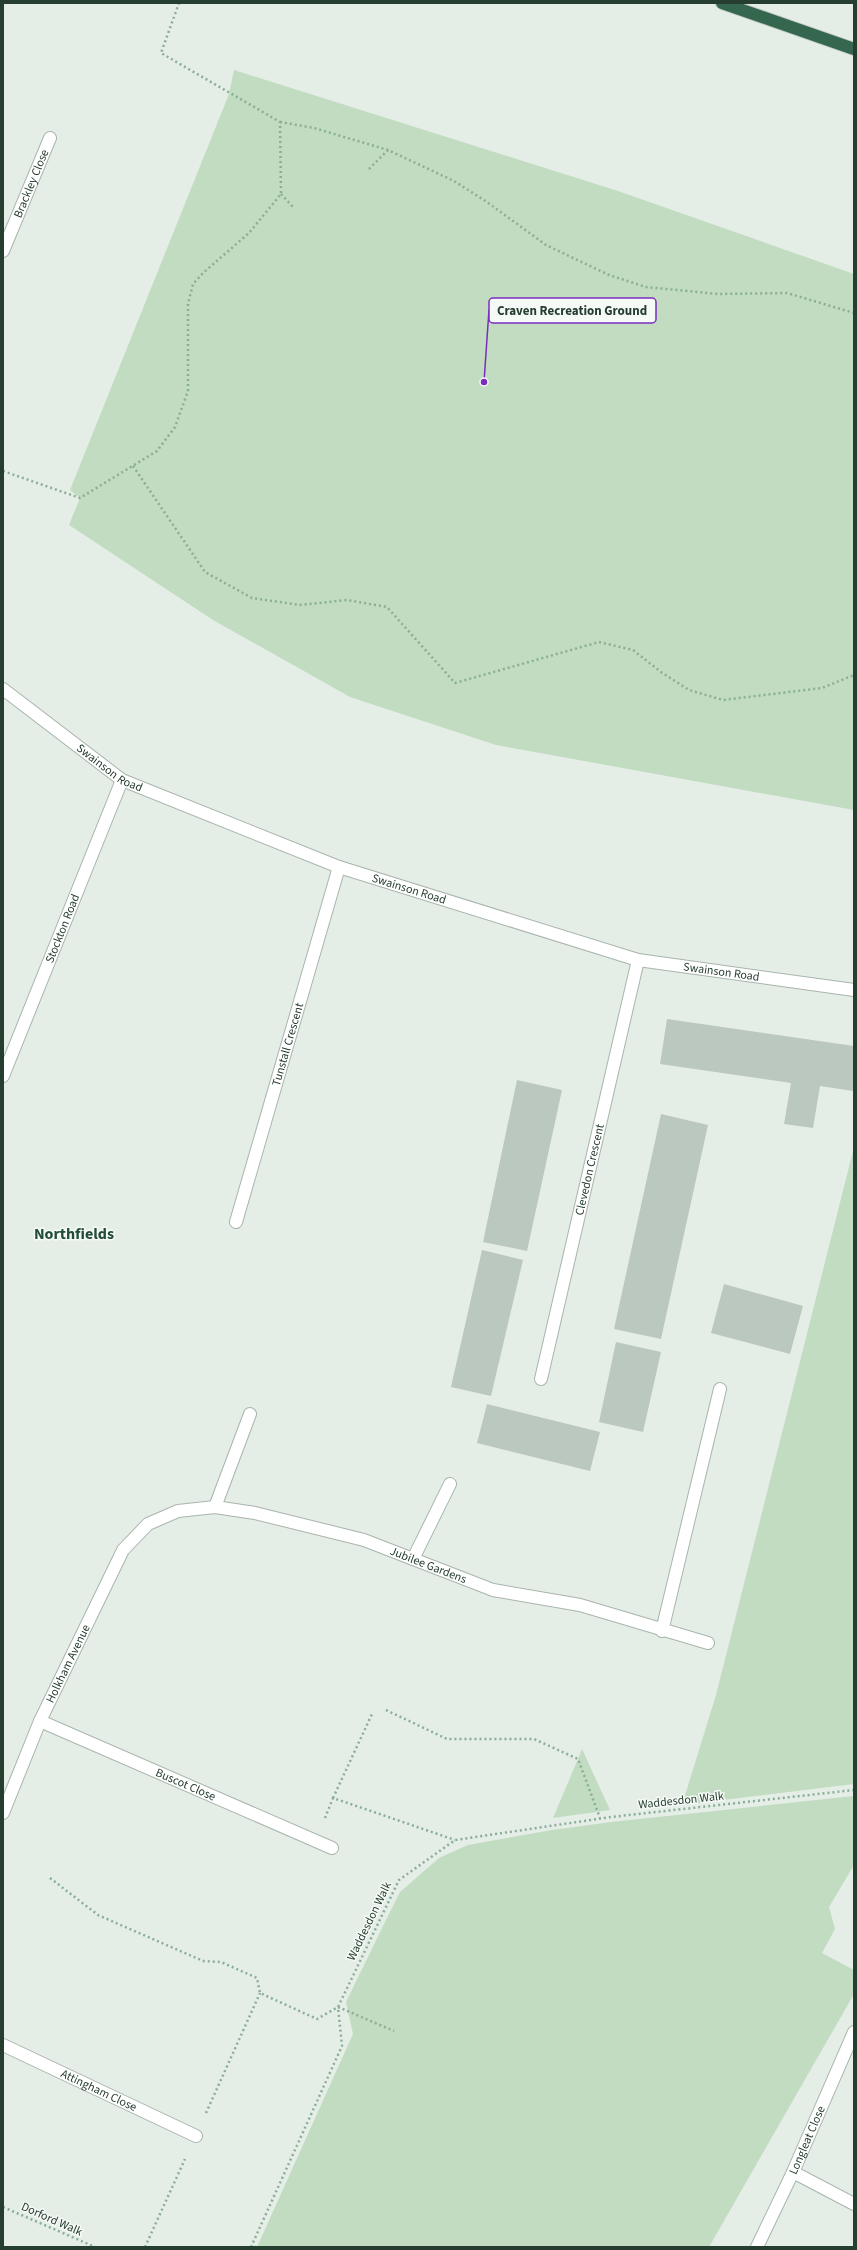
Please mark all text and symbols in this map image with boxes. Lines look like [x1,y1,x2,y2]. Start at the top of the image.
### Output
street label: Brackley Close [10,147,53,221]
callout: Craven Recreation Ground [489,298,656,323]
text: Craven Recreation Ground [497,302,647,320]
street label: Swainson Road [73,740,145,796]
street label: Swainson Road [370,870,448,909]
street label: Stockton Road [41,892,84,966]
street label: Swainson Road [682,958,761,986]
street label: Tunstall Crescent [268,1001,308,1088]
street label: Clevedon Crescent [571,1122,609,1217]
district label: Northfields [34,1223,114,1245]
street label: Jubilee Gardens [387,1543,469,1588]
street label: Holkham Avenue [42,1622,95,1706]
street label: Buscot Close [153,1764,218,1805]
street label: Waddesdon Walk [637,1788,725,1813]
street label: Waddesdon Walk [343,1879,396,1964]
street label: Attingham Close [58,2065,140,2116]
street label: Longleat Close [785,2103,830,2177]
street label: Dorford Walk [18,2198,85,2241]

